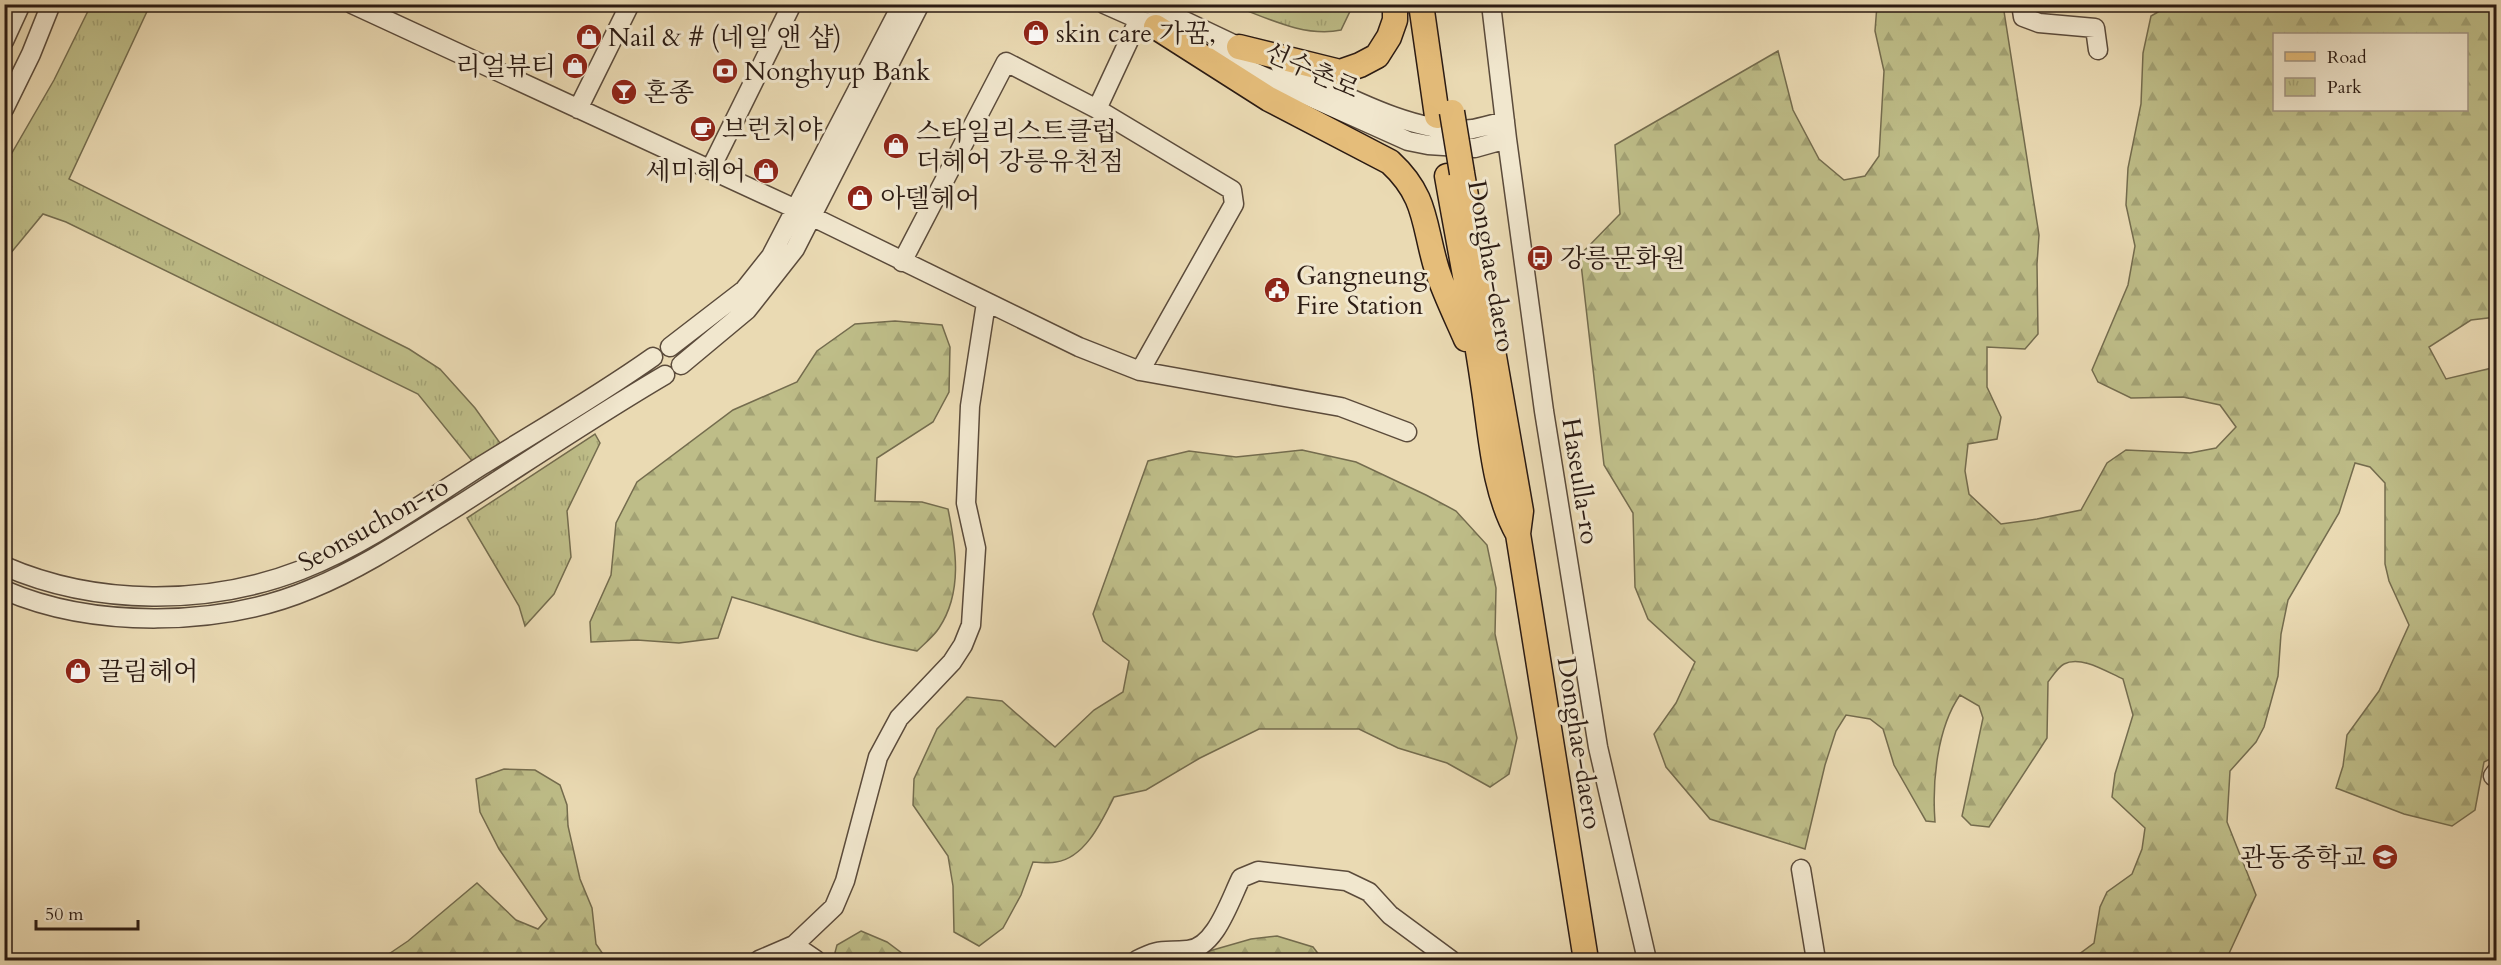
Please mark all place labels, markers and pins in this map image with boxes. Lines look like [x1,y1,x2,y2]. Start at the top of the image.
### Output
place label: skin care 가꿈, [1056,16,1216,51]
shop icon: skin care 가꿈, [1021,18,1051,48]
place label: Nail & # (네일 앤 샵) [608,20,842,55]
shop icon: Nail & # (네일 앤 샵) [574,22,604,52]
place label: 리얼뷰티 [456,49,556,84]
shop icon: 리얼뷰티 [560,51,590,81]
place label: Nonghyup Bank [744,54,930,89]
bank icon: Nonghyup Bank [710,56,740,86]
place label: 혼종 [644,75,694,110]
bar icon: 혼종 [609,77,639,107]
place label: 브런치야 [722,112,823,147]
cafe icon: 브런치야 [688,114,718,144]
place label: 스타일리스트클럽 더헤어 강릉유천점 [916,114,1124,179]
shop icon: 스타일리스트클럽 더헤어 강릉유천점 [881,131,911,161]
place label: 세미헤어 [646,154,746,189]
shop icon: 세미헤어 [751,156,781,186]
place label: 아델헤어 [880,181,980,216]
shop icon: 아델헤어 [845,183,875,213]
place label: 강릉문화원 [1560,241,1686,276]
bus stop icon: 강릉문화원 [1525,243,1555,273]
place label: Gangneung Fire Station [1296,258,1428,323]
public building icon: Gangneung Fire Station [1262,275,1292,305]
place label: 끌림헤어 [98,654,198,689]
shop icon: 끌림헤어 [63,656,93,686]
place label: 관동중학교 [2240,840,2366,875]
school or university icon: 관동중학교 [2370,842,2400,872]

